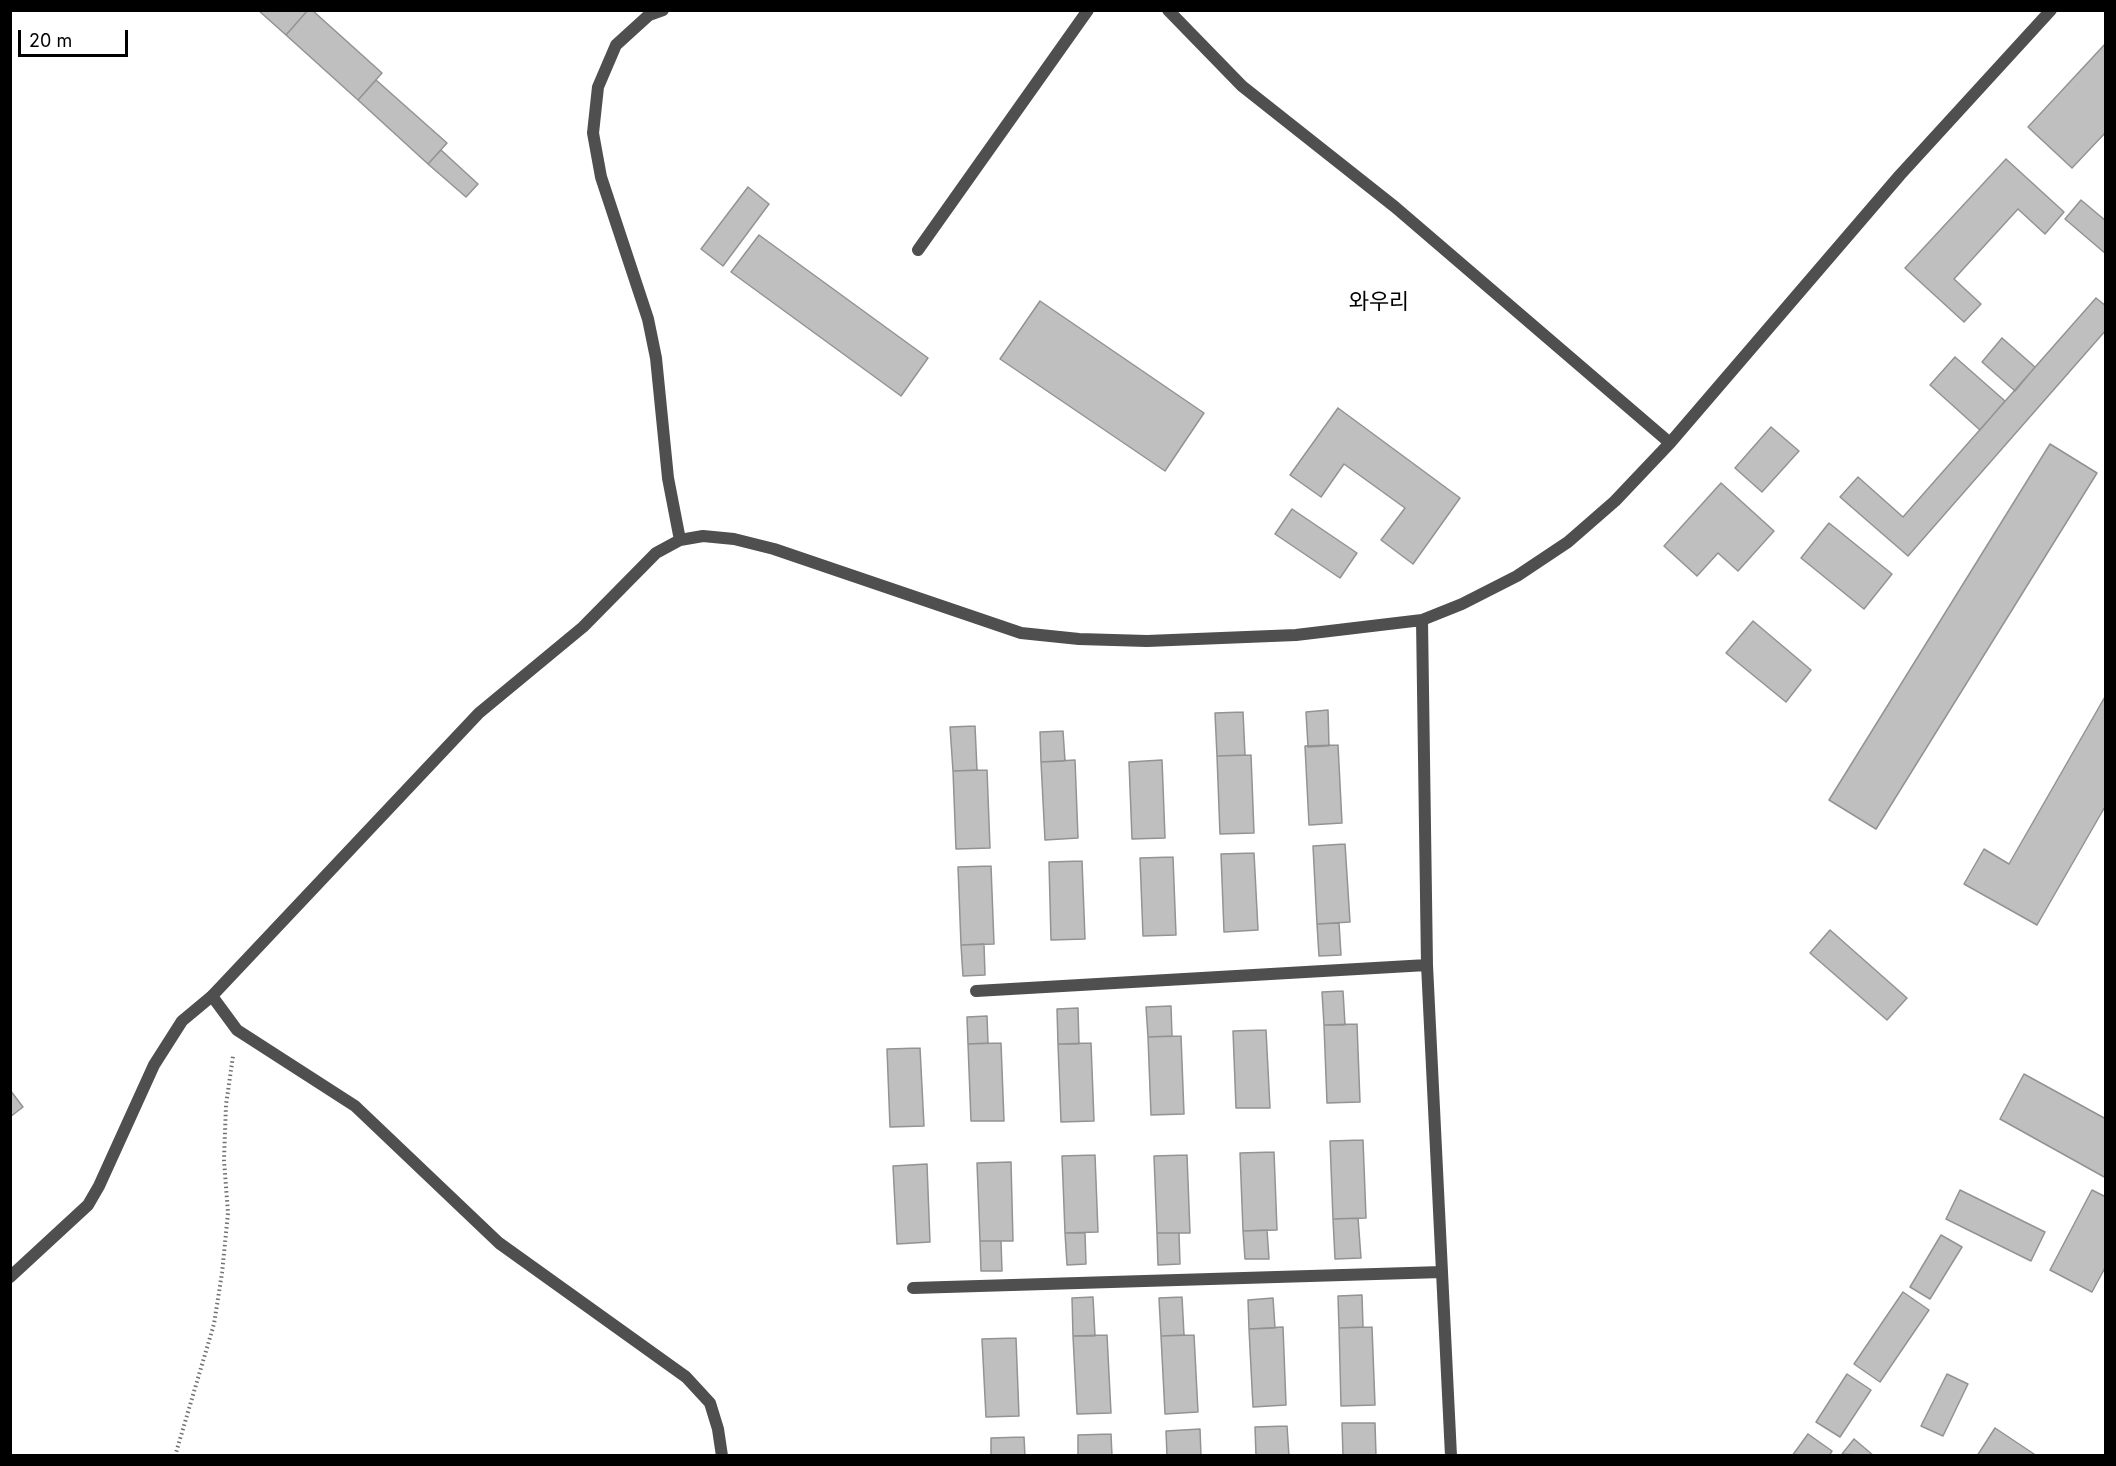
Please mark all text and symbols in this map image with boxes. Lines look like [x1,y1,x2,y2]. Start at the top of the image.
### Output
scale bar [21,18,130,56]
text: 20 m [29,30,72,51]
district label: 와우리 [1349,289,1409,315]

